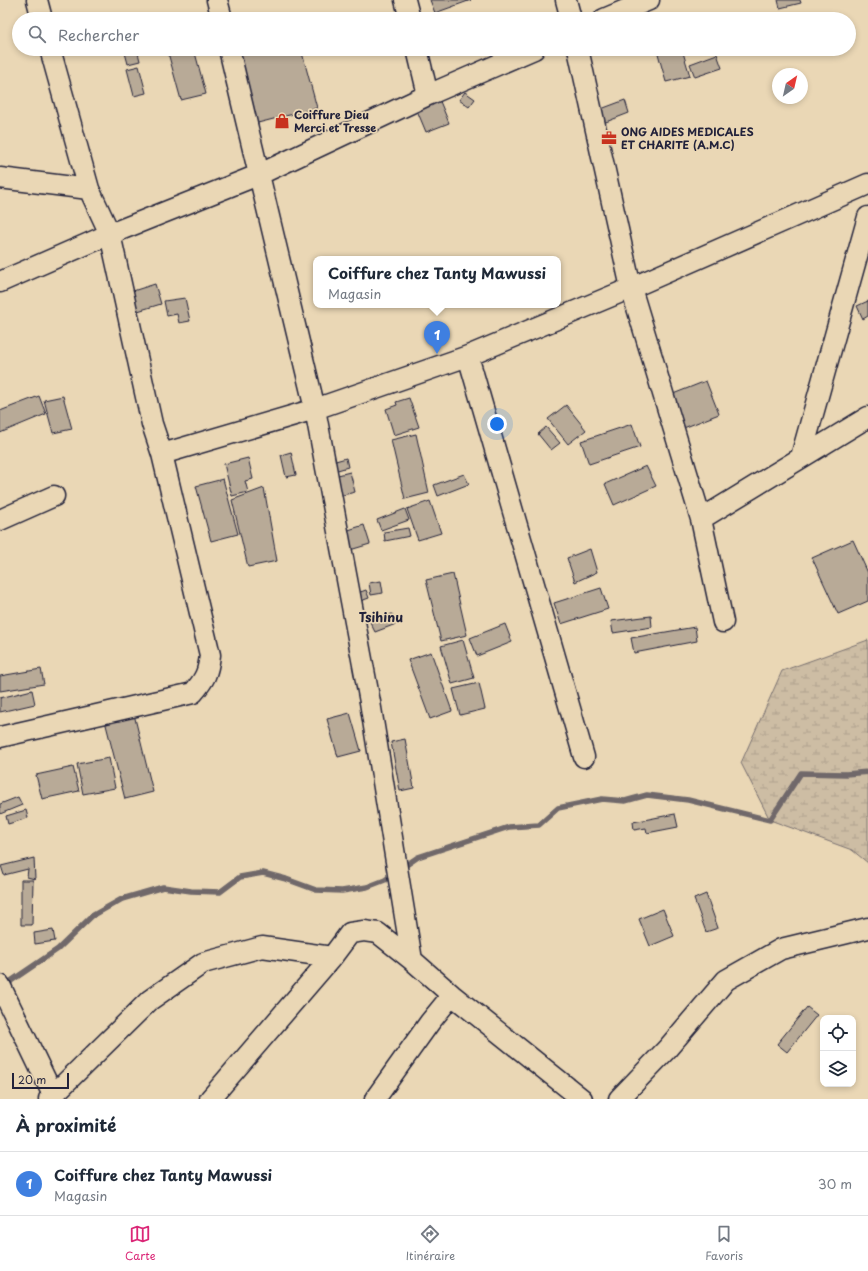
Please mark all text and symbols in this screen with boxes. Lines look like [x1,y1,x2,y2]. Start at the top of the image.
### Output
search box [12,12,856,56]
icon: search [26,23,48,45]
text: Rechercher [58,23,139,46]
north arrow [772,68,808,104]
place label: Coiffure Dieu Merci et Tresse [294,106,376,136]
shop icon: Coiffure Dieu Merci et Tresse [273,112,291,130]
place label: ONG AIDES MEDICALES ET CHARITE (A.M.C) [621,123,754,153]
office icon: ONG AIDES MEDICALES ET CHARITE (A.M.C) [600,129,618,147]
popup [313,256,561,308]
text: Coiffure chez Tanty Mawussi [328,261,546,284]
text: Magasin [328,284,381,303]
pin: 1 [424,321,450,354]
your location [487,414,507,434]
district label: Tsihinu [359,607,403,626]
map controls [820,1015,856,1087]
button: locate [820,1015,856,1051]
button: layers [820,1051,856,1087]
scale bar [12,1071,69,1090]
text: 20 m [18,1071,46,1088]
text: À proximité [16,1112,116,1138]
text: Coiffure chez Tanty Mawussi [54,1163,272,1186]
text: 1 [26,1174,32,1193]
text: 30 m [818,1174,852,1193]
text: Magasin [54,1186,107,1205]
tab: Carte [125,1223,156,1264]
tab: Itinéraire [406,1223,455,1264]
tab: Favoris [705,1223,743,1264]

